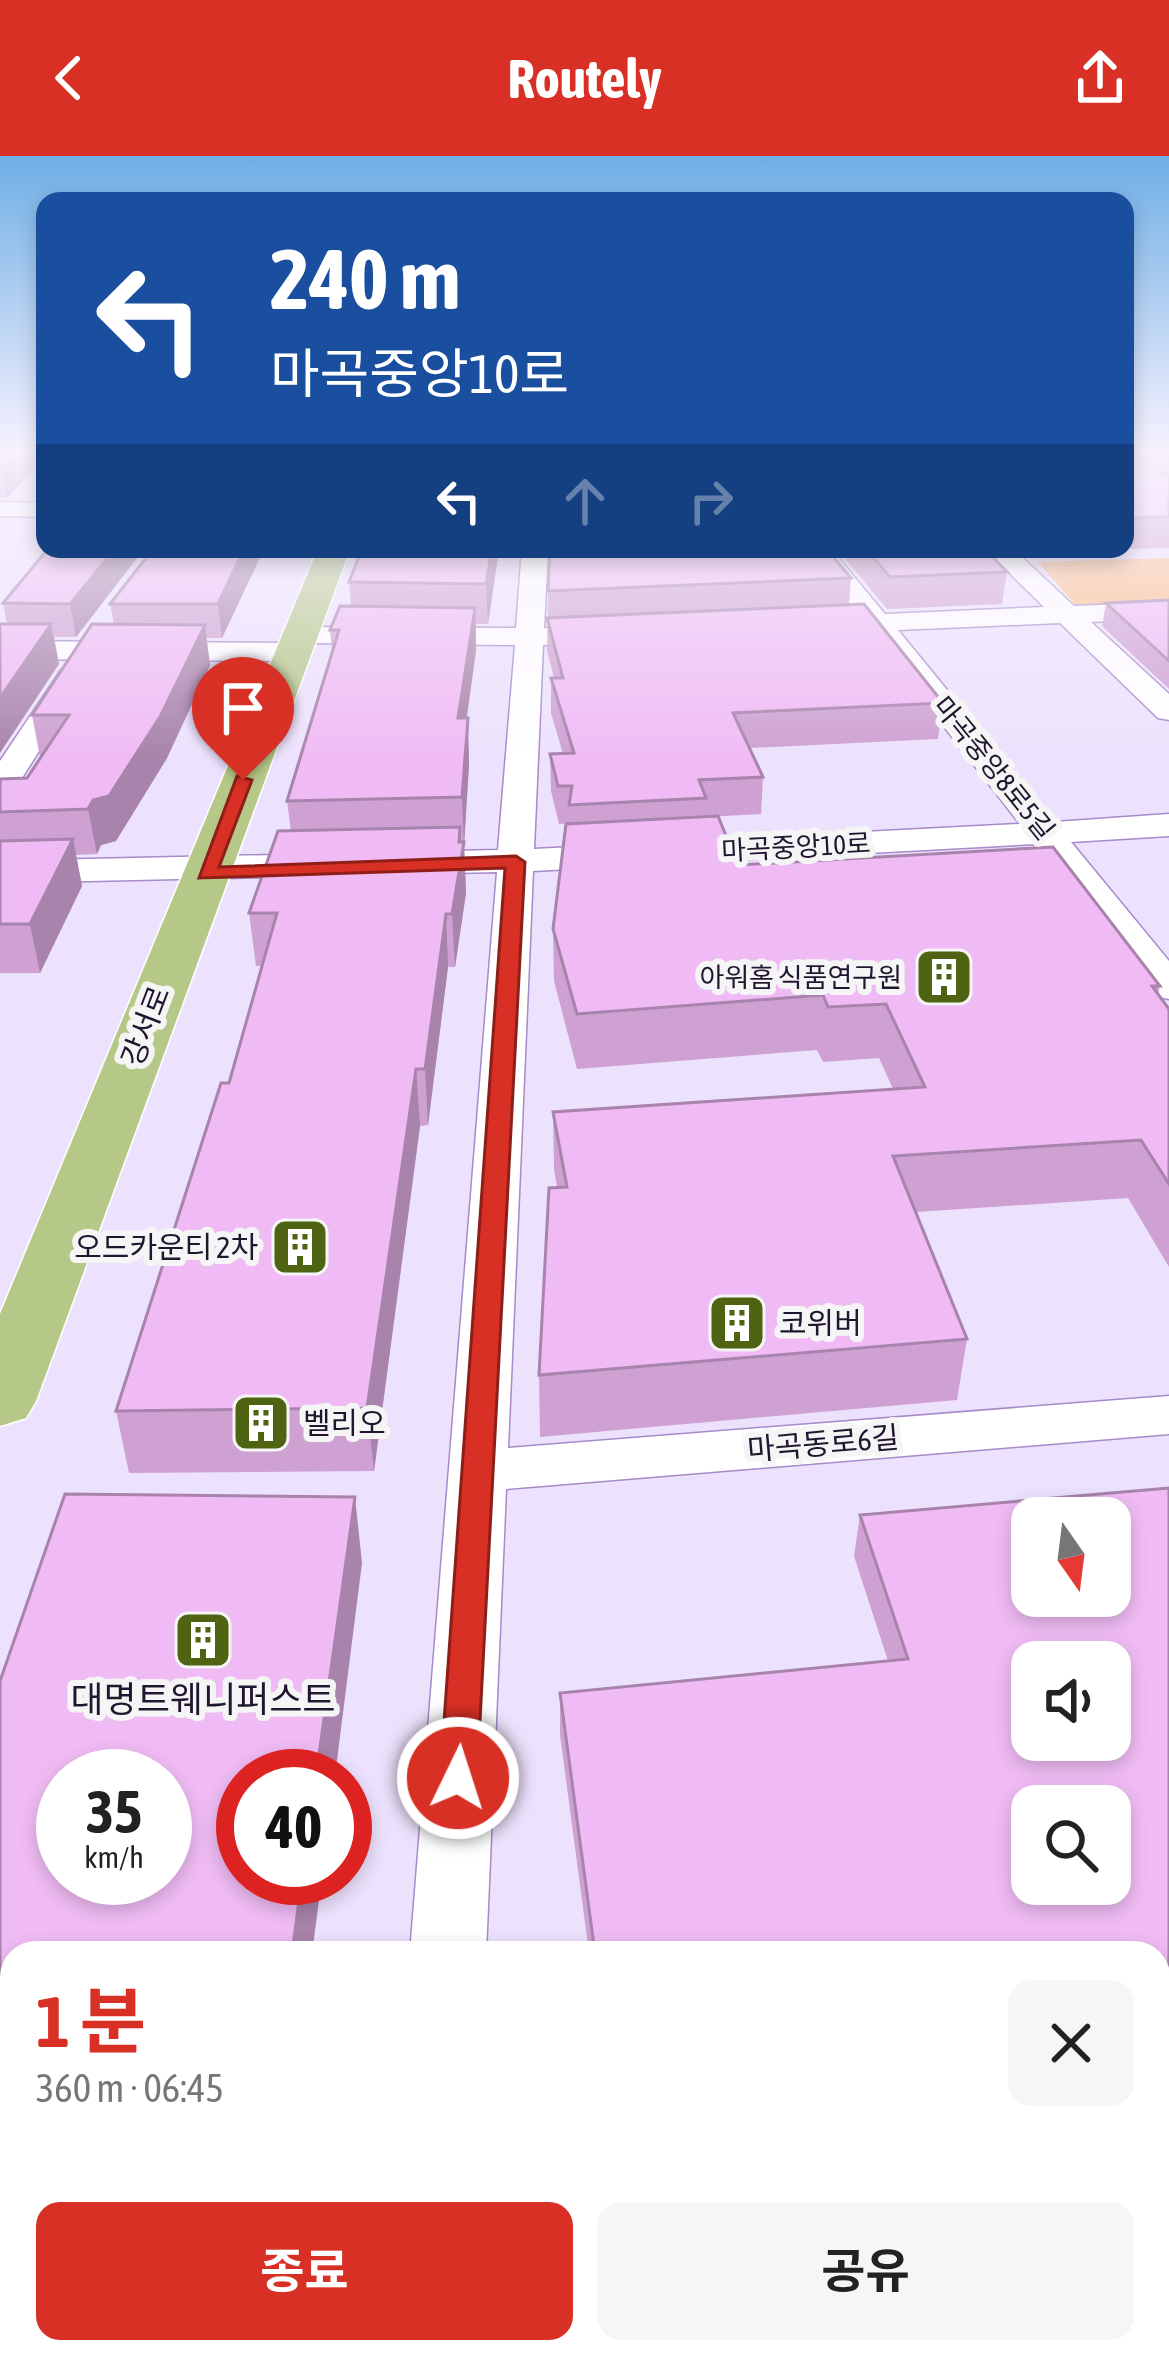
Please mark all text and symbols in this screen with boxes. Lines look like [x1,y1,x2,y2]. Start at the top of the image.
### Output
icon: back [36,45,102,111]
icon: share [1067,45,1133,111]
text: Routely [507,48,662,109]
text: 240 m [270,231,460,327]
icon: left [72,240,228,396]
text: 마곡중앙10로 [270,343,569,404]
icon: left [426,468,492,534]
icon: ahead [552,468,618,534]
icon: right [678,468,744,534]
pin [192,657,294,780]
icon: arrive [210,675,276,741]
street label: 마곡중앙8로5길 [927,690,1061,846]
street label: 마곡중앙10로 [720,828,872,866]
building icon: 아워홈 식품연구원 [913,946,975,1008]
place label: 아워홈 식품연구원 [700,962,902,993]
street label: 강서로 [114,981,176,1071]
building icon: 오드카운티 2차 [269,1216,331,1278]
place label: 오드카운티 2차 [74,1230,258,1264]
building icon: 코위버 [706,1292,768,1354]
place label: 코위버 [779,1306,862,1340]
building icon: 벨리오 [230,1392,292,1454]
place label: 벨리오 [303,1406,386,1440]
street label: 마곡동로6길 [746,1419,900,1467]
north arrow [1011,1497,1131,1617]
map controls [1011,1497,1131,1905]
building icon: 대명트웨니퍼스트 [172,1609,234,1671]
button: sound [1011,1641,1131,1761]
place label: 대명트웨니퍼스트 [71,1678,335,1720]
position arrow [395,1715,521,1841]
speed limit sign: 40 [216,1749,372,1905]
text: 35 [86,1777,142,1846]
button: search [1011,1785,1131,1905]
text: km/h [84,1840,144,1874]
text: 1 분 [36,1980,146,2062]
button: close [1008,1980,1134,2106]
text: 360 m · 06:45 [36,2066,224,2110]
button: 종료 [36,2202,573,2340]
button: 공유 [597,2202,1134,2340]

